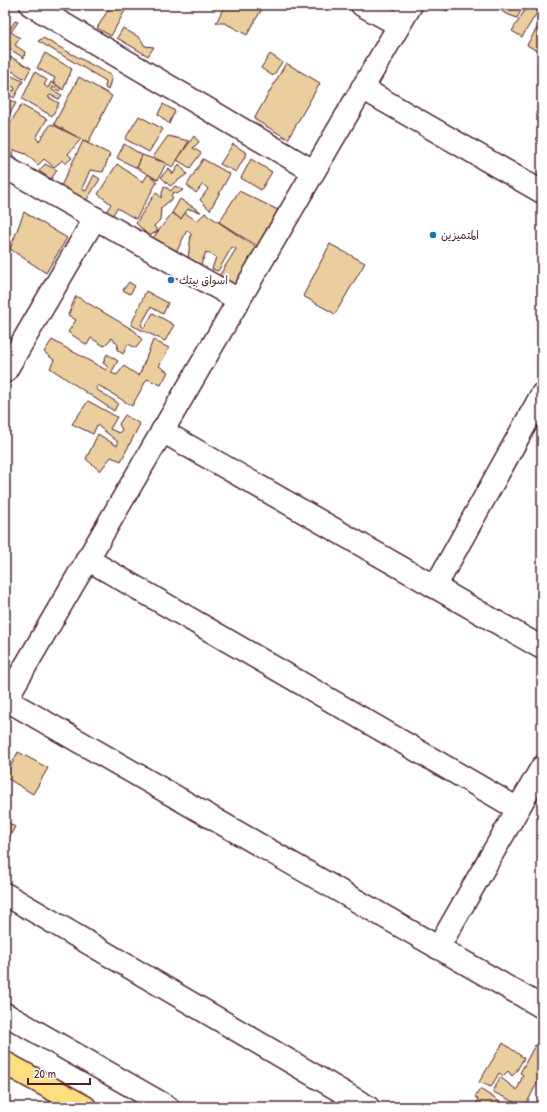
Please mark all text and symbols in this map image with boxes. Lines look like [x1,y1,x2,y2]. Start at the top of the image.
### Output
place label: المتميزين [441,228,479,242]
marker: المتميزين [428,230,438,240]
place label: اسواق بيتك [179,273,228,288]
marker: اسواق بيتك [166,275,176,285]
scale bar [28,1060,90,1086]
text: 20 m [34,1065,56,1082]

